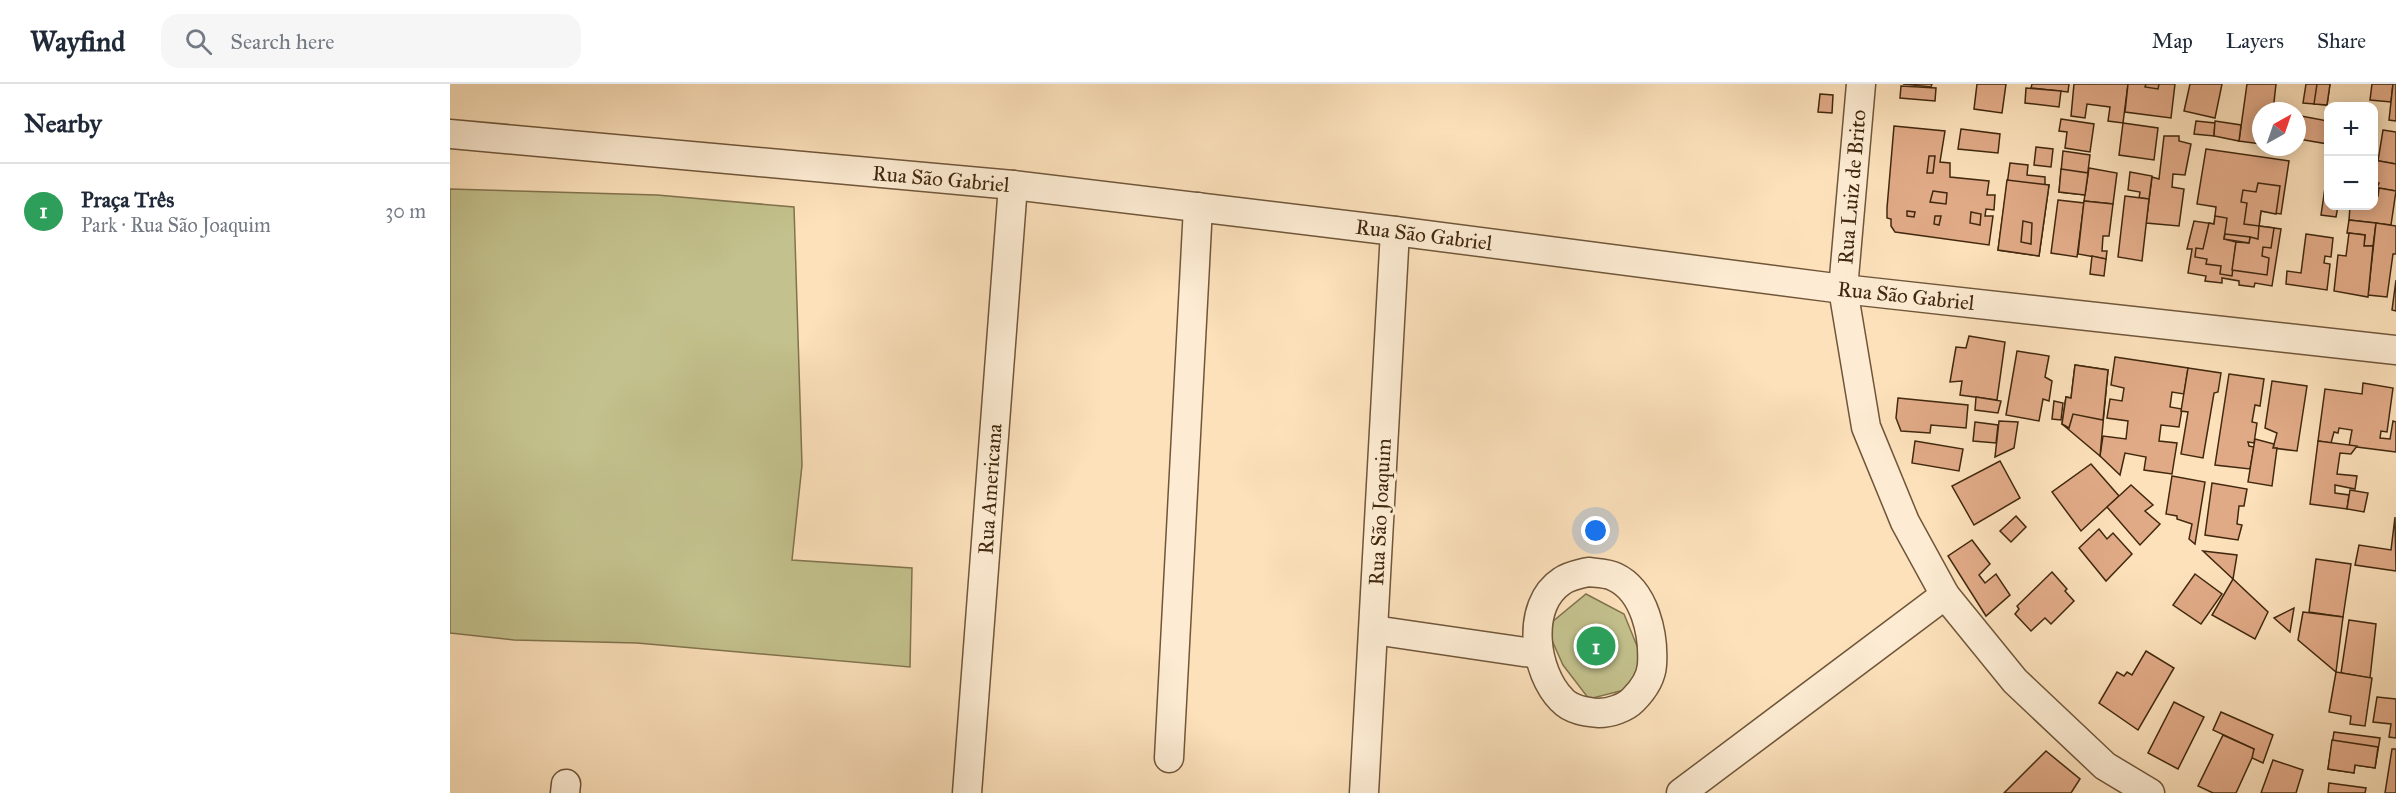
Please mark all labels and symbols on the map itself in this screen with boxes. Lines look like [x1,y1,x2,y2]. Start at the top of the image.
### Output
north arrow [2252,102,2306,156]
street label: Rua Luiz de Brito [1832,108,1872,265]
street label: Rua São Gabriel [871,160,1011,198]
street label: Rua São Gabriel [1354,214,1494,256]
street label: Rua São Gabriel [1836,276,1976,316]
street label: Rua Americana [972,423,1008,555]
street label: Rua São Joaquim [1363,437,1397,586]
your location [1581,516,1610,545]
pin: 1 [1576,624,1616,668]

